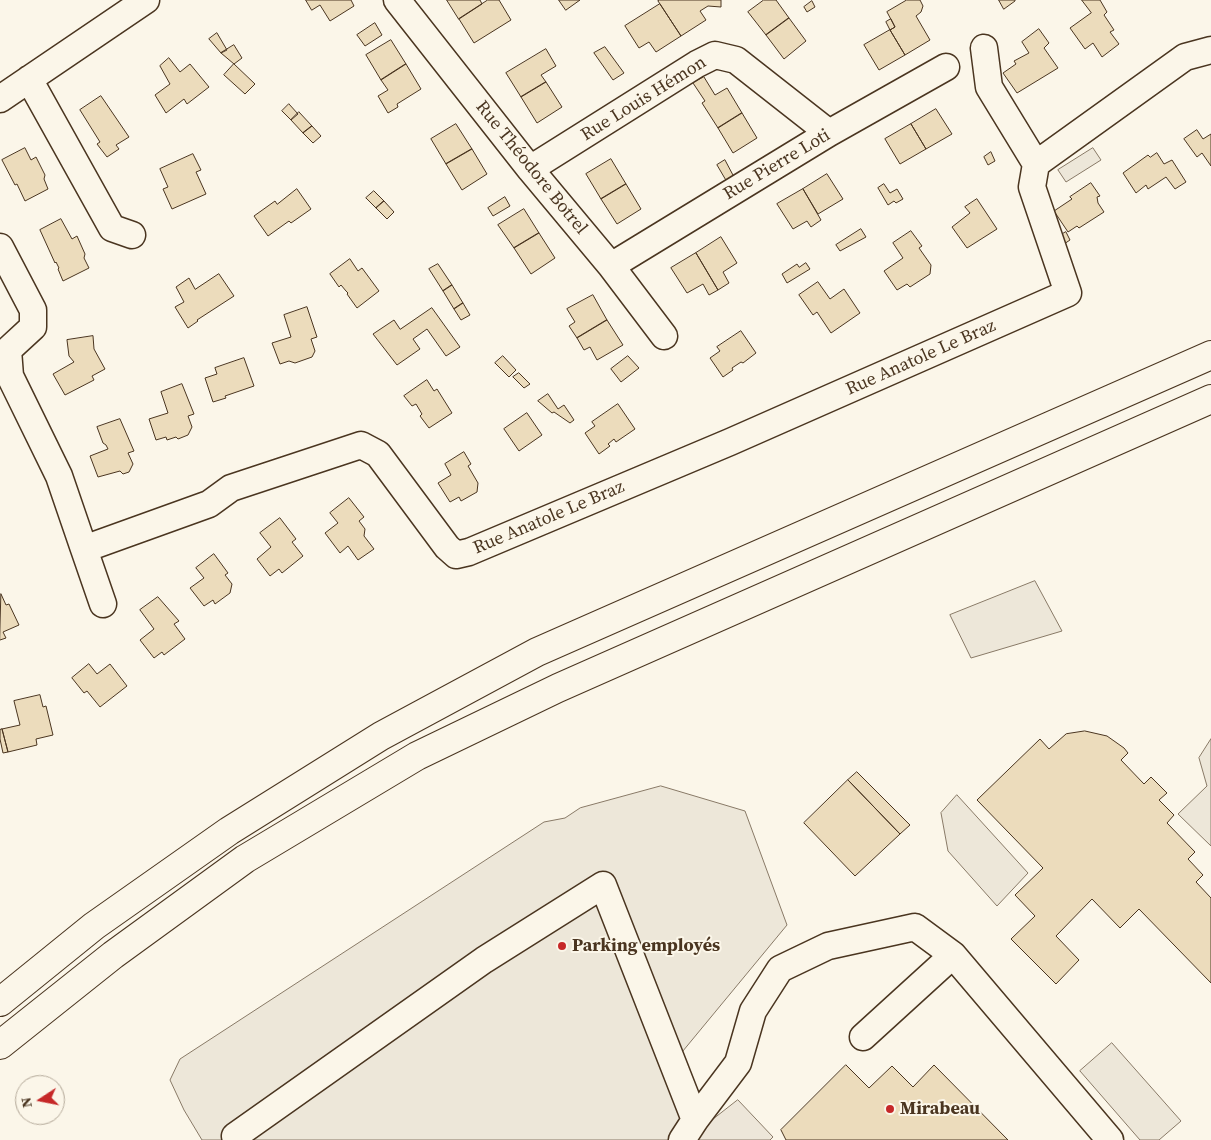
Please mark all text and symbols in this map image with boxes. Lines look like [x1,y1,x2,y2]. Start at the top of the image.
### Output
street label: Rue Louis Hémon [577,52,711,146]
street label: Rue Théodore Botrel [471,97,591,239]
street label: Rue Pierre Loti [720,125,834,205]
street label: Rue Anatole Le Braz [843,315,999,401]
street label: Rue Anatole Le Braz [470,476,628,560]
place label: Parking employés [572,935,720,957]
marker: Parking employés [556,940,568,952]
north arrow [15,1075,65,1125]
text: N [15,1096,37,1110]
place label: Mirabeau [900,1098,980,1120]
marker: Mirabeau [884,1103,896,1115]

